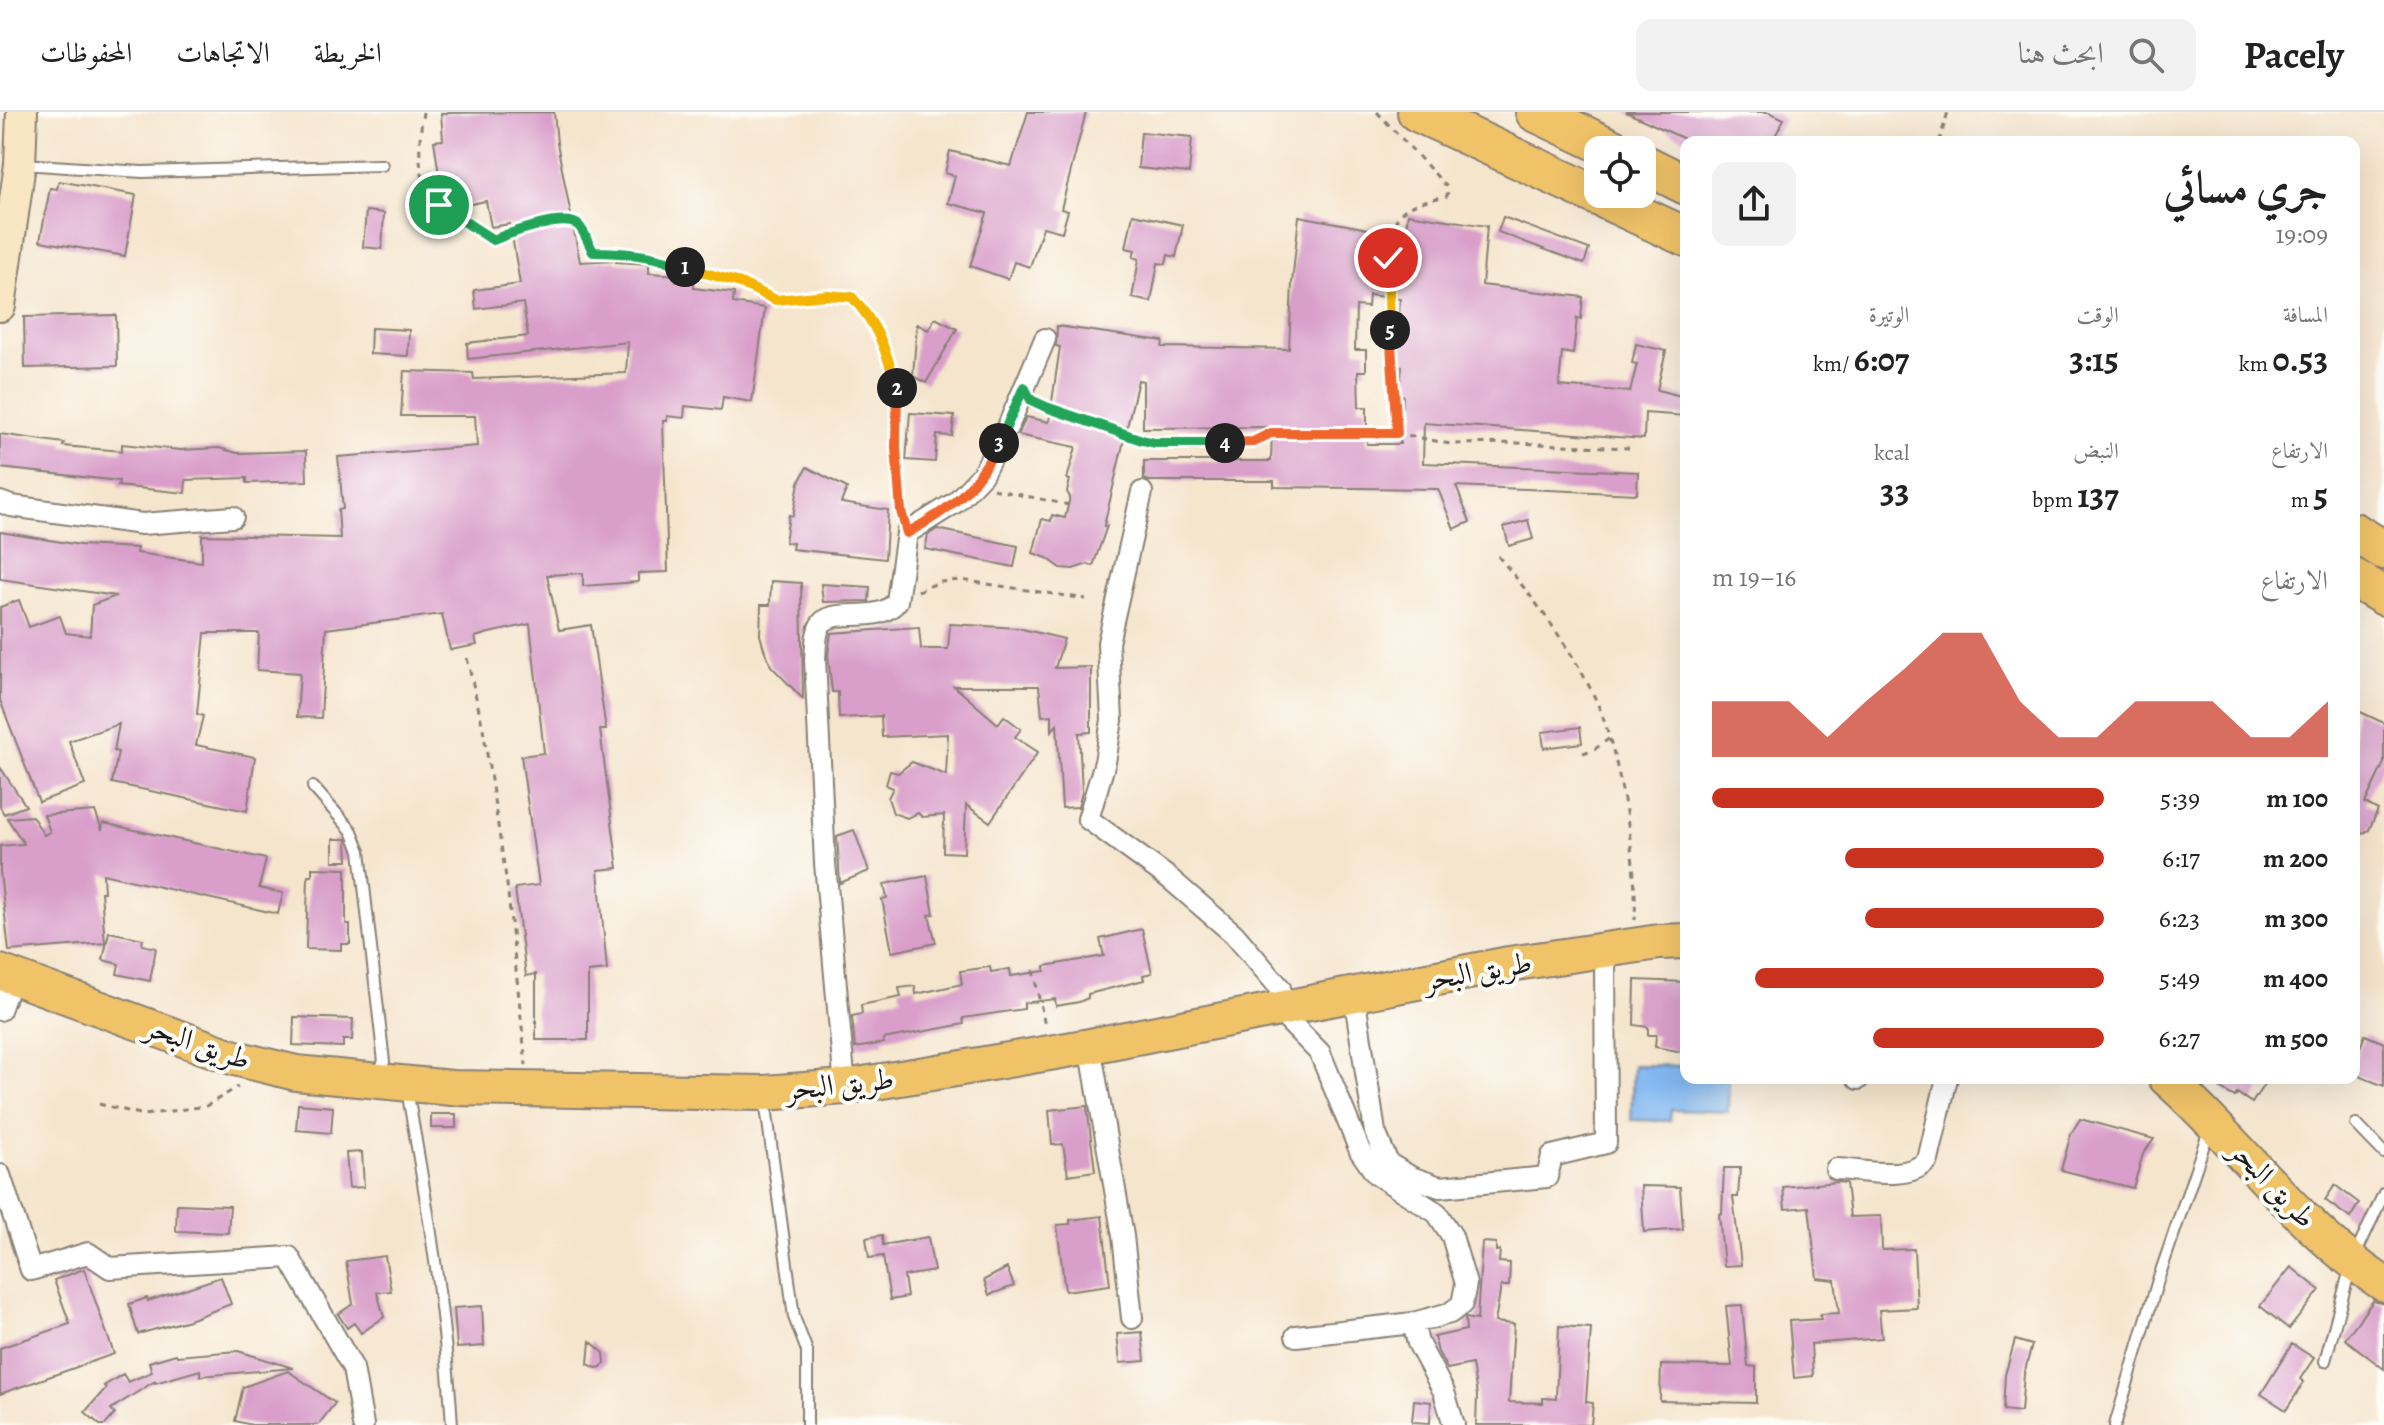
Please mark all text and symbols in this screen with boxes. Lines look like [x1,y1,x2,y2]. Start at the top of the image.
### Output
search box [1636,19,2196,91]
text: Pacely [2244,29,2344,81]
text: ابحث هنا [2018,33,2104,73]
icon: search [2124,33,2168,77]
text: المحفوظات [40,34,132,72]
text: الاتجاهات [176,34,270,72]
text: الخريطة [314,34,382,72]
map controls [1584,136,1656,208]
button: locate [1584,136,1656,208]
text: جري مسائي [2164,157,2328,217]
button: share [1712,162,1796,246]
pin [405,171,473,239]
icon: arrive [417,183,461,227]
text: 19:09 [2275,217,2328,252]
pin [1354,224,1422,292]
icon: check [1366,236,1410,280]
pin: 1 [665,247,705,287]
text: 1 [681,252,689,282]
text: الوتيرة [1869,300,1909,330]
text: الوقت [2077,300,2119,330]
text: المسافة [2283,300,2328,330]
pin: 5 [1370,310,1410,350]
text: 5 [1385,315,1395,345]
text: 6:07 [1854,336,1909,383]
text: 3:15 [2069,336,2119,383]
text: 0.53 [2272,336,2328,383]
text: /km [1813,349,1854,379]
text: km [2239,349,2272,379]
pin: 2 [877,368,917,408]
text: 2 [892,373,902,403]
pin: 3 [979,423,1019,463]
pin: 4 [1205,423,1245,463]
text: 3 [994,428,1004,458]
text: 4 [1220,428,1230,458]
text: النبض [2073,436,2119,466]
text: الارتفاع [2271,436,2328,466]
text: kcal [1874,438,1909,468]
text: 33 [1880,468,1909,515]
text: 137 [2077,472,2119,519]
text: 5 [2313,472,2328,519]
text: bpm [2032,485,2077,515]
text: m [2291,485,2313,515]
text: 16–19 m [1712,560,1796,595]
text: الارتفاع [2261,563,2328,598]
text: 5:39 [2160,781,2200,816]
text: 100 m [2266,781,2328,816]
text: 6:17 [2162,841,2200,876]
text: 200 m [2263,841,2328,876]
text: 6:23 [2159,901,2200,936]
text: 300 m [2264,901,2328,936]
street label: طريق البحر [1418,942,1535,1001]
text: 5:49 [2159,961,2200,996]
text: 400 m [2263,961,2328,996]
street label: طريق البحر [137,1005,256,1080]
text: 6:27 [2159,1021,2200,1056]
text: 500 m [2264,1021,2328,1056]
street label: طريق البحر [781,1058,896,1110]
street label: طريق البحر [2219,1129,2325,1237]

